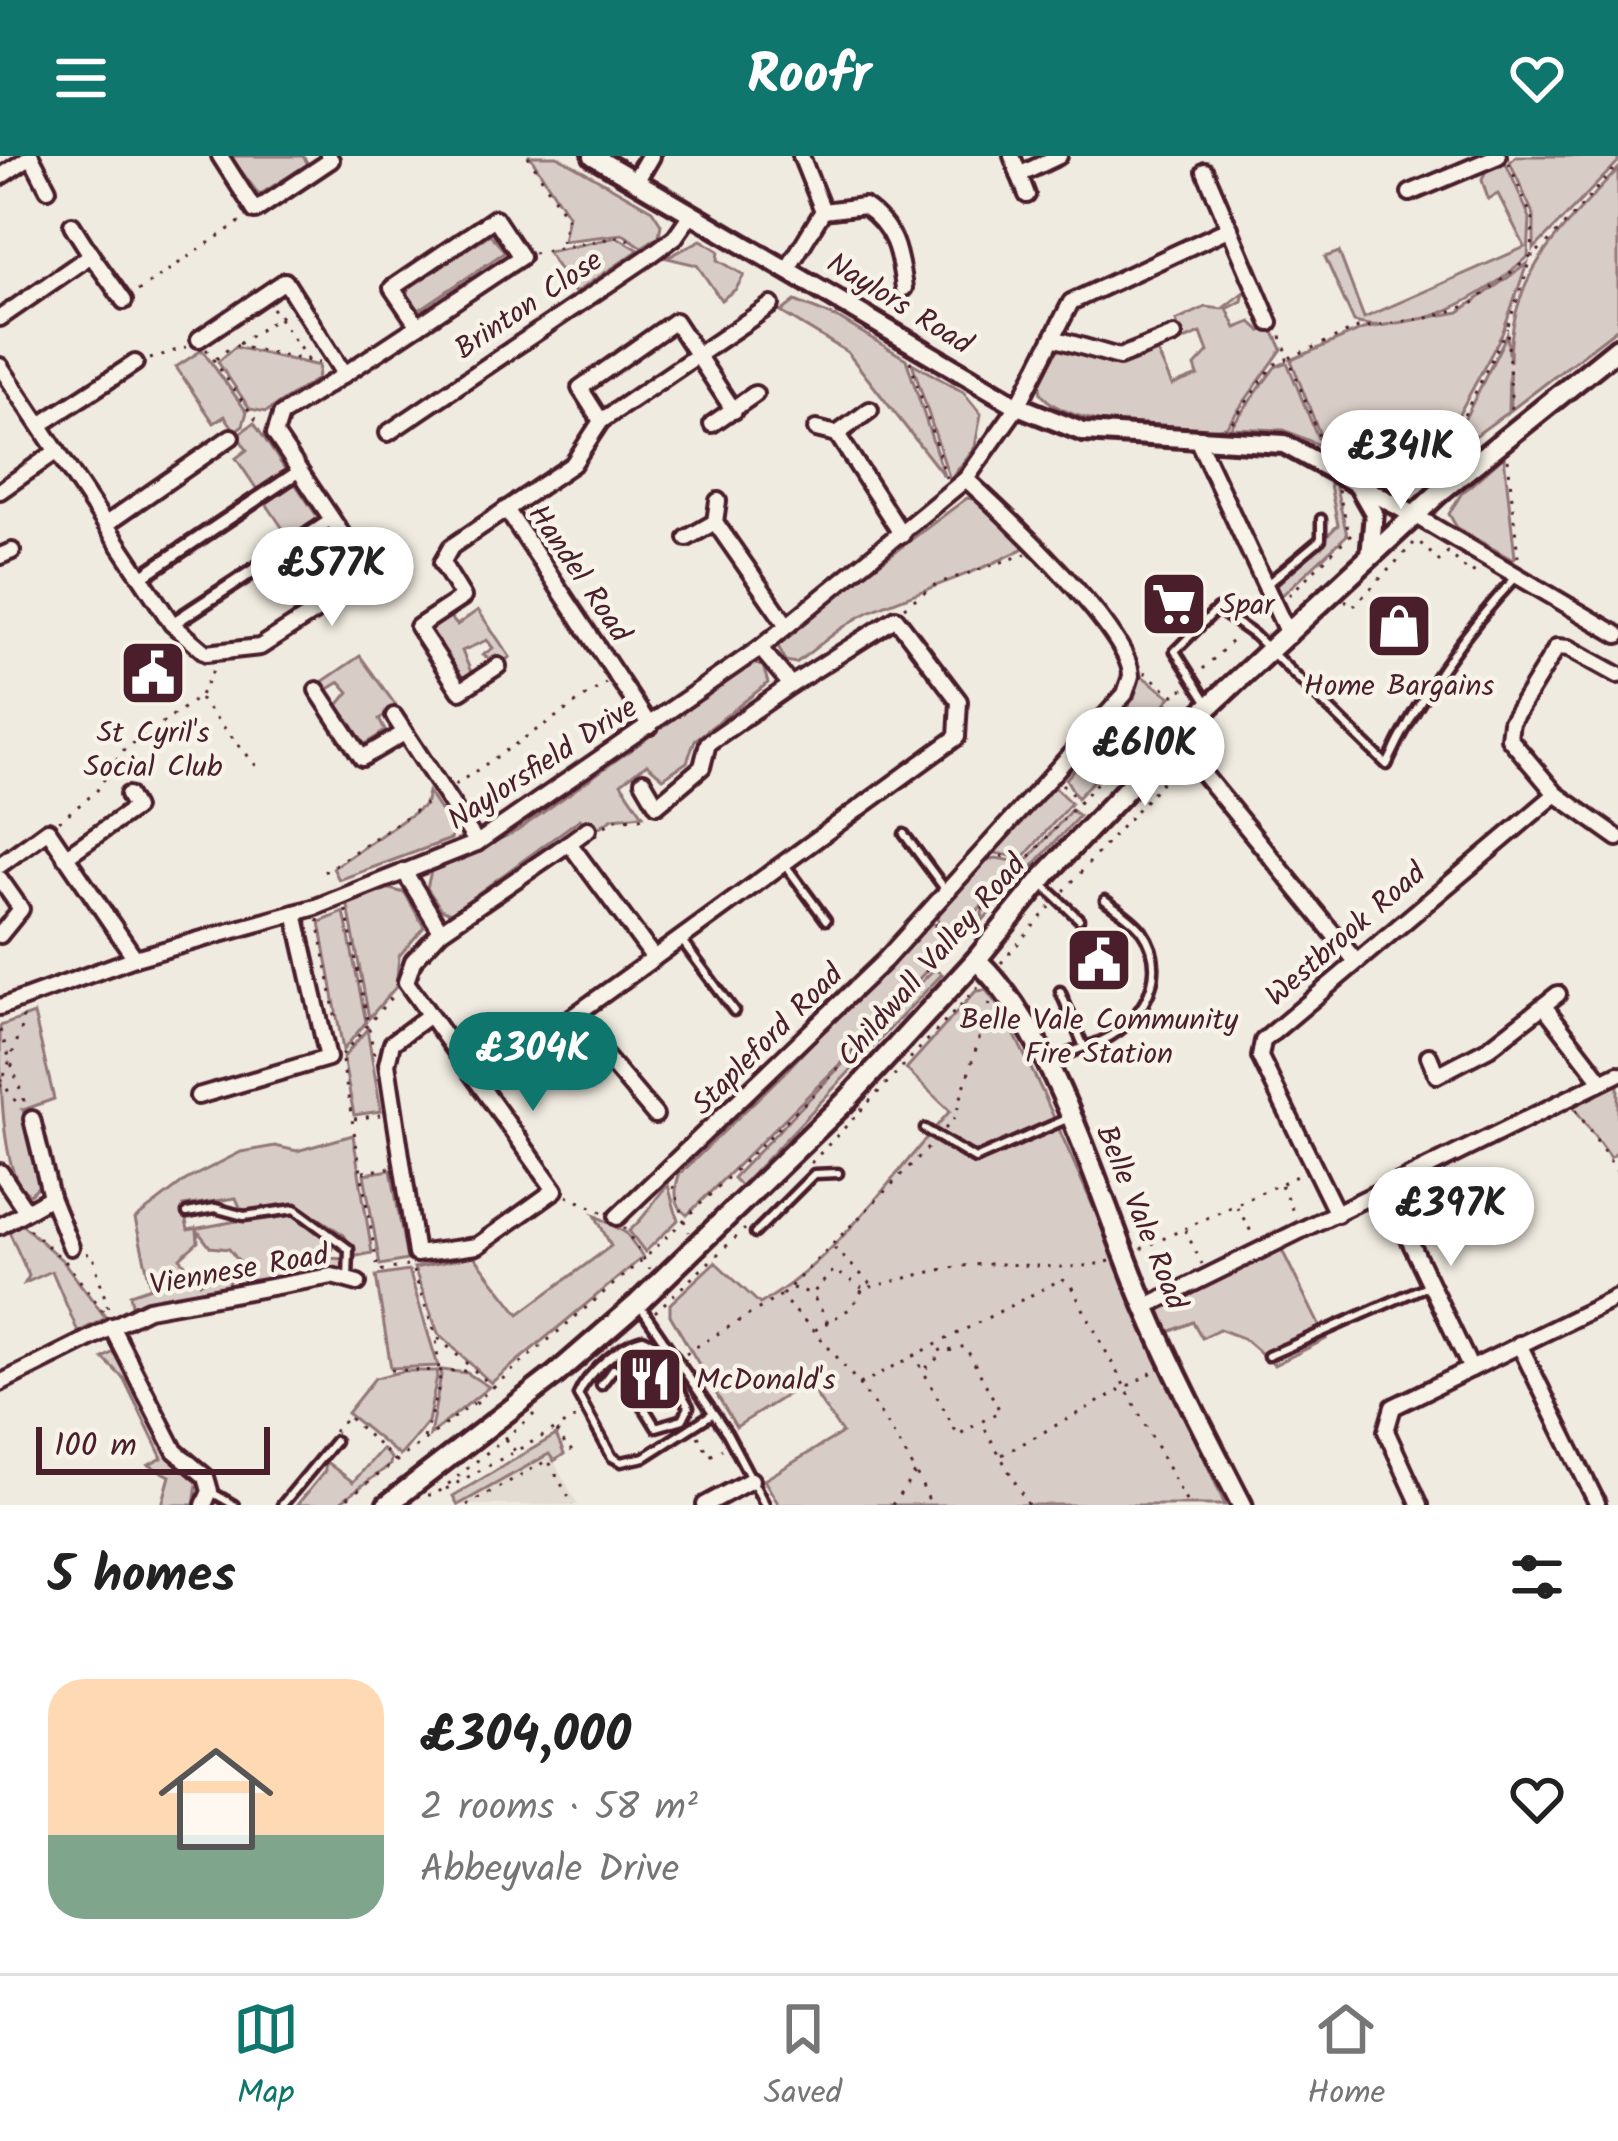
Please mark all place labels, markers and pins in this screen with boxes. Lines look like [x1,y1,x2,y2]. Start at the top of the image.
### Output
pin: £341K [1317,410,1485,512]
pin: £577K [248,527,416,629]
supermarket icon: Spar [1139,569,1209,639]
place label: Spar [1220,582,1276,630]
shop icon: Home Bargains [1364,591,1434,661]
public building icon: St Cyril's Social Club [118,638,188,708]
place label: Home Bargains [1304,663,1494,711]
pin: £610K [1061,707,1229,809]
place label: St Cyril's Social Club [84,710,223,792]
public building icon: Belle Vale Community Fire Station [1064,925,1134,995]
place label: Belle Vale Community Fire Station [960,997,1239,1079]
pin: £304K [449,1012,617,1114]
pin: £397K [1367,1167,1535,1269]
restaurant icon: McDonald's [615,1344,685,1414]
place label: McDonald's [696,1357,836,1405]

